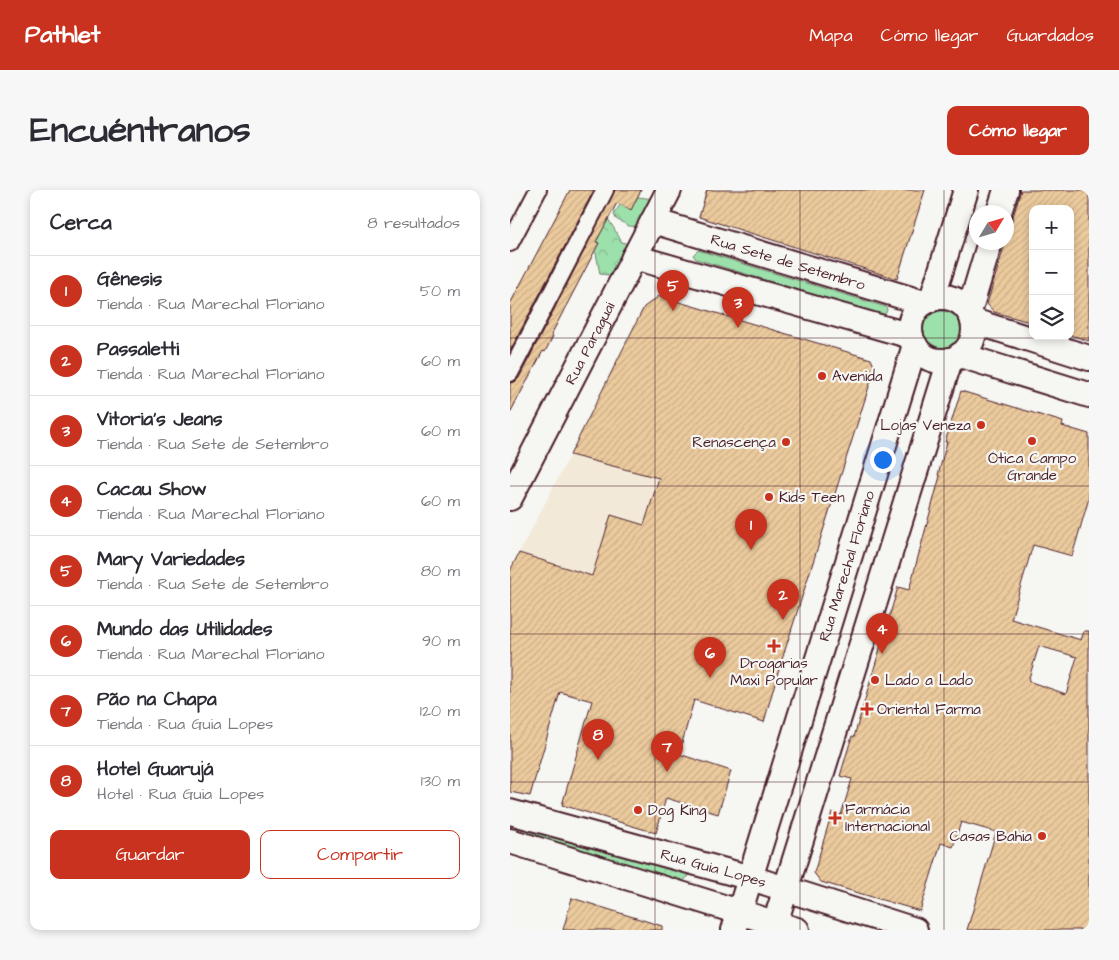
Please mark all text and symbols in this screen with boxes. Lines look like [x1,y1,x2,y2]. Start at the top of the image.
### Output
text: Pathlet [25,18,101,52]
text: Mapa [809,23,853,48]
text: Cómo llegar [881,23,979,48]
text: Guardados [1007,23,1094,48]
text: Encuéntranos [30,106,251,155]
button: Cómo llegar [947,106,1089,155]
north arrow [969,205,1014,250]
map controls [1029,205,1074,340]
button: + [1029,205,1074,250]
text: Cerca [50,208,112,237]
text: 8 resultados [367,212,460,234]
street label: Rua Sete de Setembro [708,229,868,296]
button: − [1029,250,1074,295]
text: Gênesis [97,266,162,293]
pin: 5 [657,270,689,311]
text: 1 [65,280,67,302]
text: 50 m [420,280,460,302]
pin: 3 [722,287,754,328]
text: Tienda · Rua Marechal Floriano [97,293,324,315]
button: layers [1029,295,1074,340]
street label: Rua Paraguai [560,298,621,389]
text: Passaletti [97,336,179,363]
text: 2 [61,350,71,372]
text: 60 m [421,350,460,372]
text: Tienda · Rua Marechal Floriano [97,363,324,385]
place label: Avenida [832,366,883,387]
marker: Avenida [816,370,828,382]
text: Vitoria's Jeans [97,406,222,433]
place label: Lojas Veneza [880,415,971,436]
marker: Lojas Veneza [975,419,987,431]
text: 3 [62,420,70,442]
text: 60 m [421,420,460,442]
place label: Renascença [692,432,776,453]
text: Tienda · Rua Sete de Setembro [97,433,329,455]
marker: Ótica Campo Grande [1026,435,1038,447]
marker: Renascença [780,436,792,448]
your location [870,447,896,473]
place label: Ótica Campo Grande [988,448,1077,486]
text: Cacau Show [97,476,207,503]
place label: Kids Teen [779,487,845,508]
street label: Rua Marechal Floriano [814,488,880,644]
text: 4 [61,490,71,512]
text: 60 m [421,490,460,512]
marker: Kids Teen [763,491,775,503]
text: Tienda · Rua Marechal Floriano [97,503,324,525]
pin: 1 [735,509,767,550]
text: Mary Variedades [97,546,245,573]
text: 5 [60,560,72,582]
text: 80 m [421,560,460,582]
text: Tienda · Rua Sete de Setembro [97,573,329,595]
pin: 2 [767,579,799,620]
pin: 4 [866,613,898,654]
text: Mundo das Utilidades [97,616,273,643]
text: 6 [61,630,71,652]
text: 90 m [422,630,460,652]
pin: 6 [694,637,726,678]
marker: Drogarias Maxi Popular [768,640,780,652]
text: Tienda · Rua Marechal Floriano [97,643,324,665]
place label: Drogarias Maxi Popular [730,653,818,691]
place label: Lado a Lado [885,670,973,691]
marker: Lado a Lado [869,674,881,686]
text: Pão na Chapa [97,686,217,713]
place label: Oriental Farma [877,699,981,720]
text: 7 [61,700,71,722]
text: 120 m [420,700,460,722]
marker: Oriental Farma [861,703,873,715]
text: Tienda · Rua Guia Lopes [97,713,273,735]
pin: 8 [582,719,614,760]
pin: 7 [651,731,683,772]
text: Hotel Guarujá [97,756,213,783]
text: 8 [61,770,71,792]
text: 130 m [421,770,460,792]
text: Hotel · Rua Guia Lopes [97,783,264,805]
place label: Farmácia Internacional [845,799,930,837]
place label: Dog King [648,800,707,822]
marker: Dog King [632,804,644,816]
marker: Farmácia Internacional [829,812,841,824]
place label: Casas Bahia [949,826,1032,847]
button: Guardar [50,830,250,879]
button: Compartir [260,830,460,879]
marker: Casas Bahia [1036,830,1048,842]
street label: Rua Guia Lopes [658,844,769,893]

